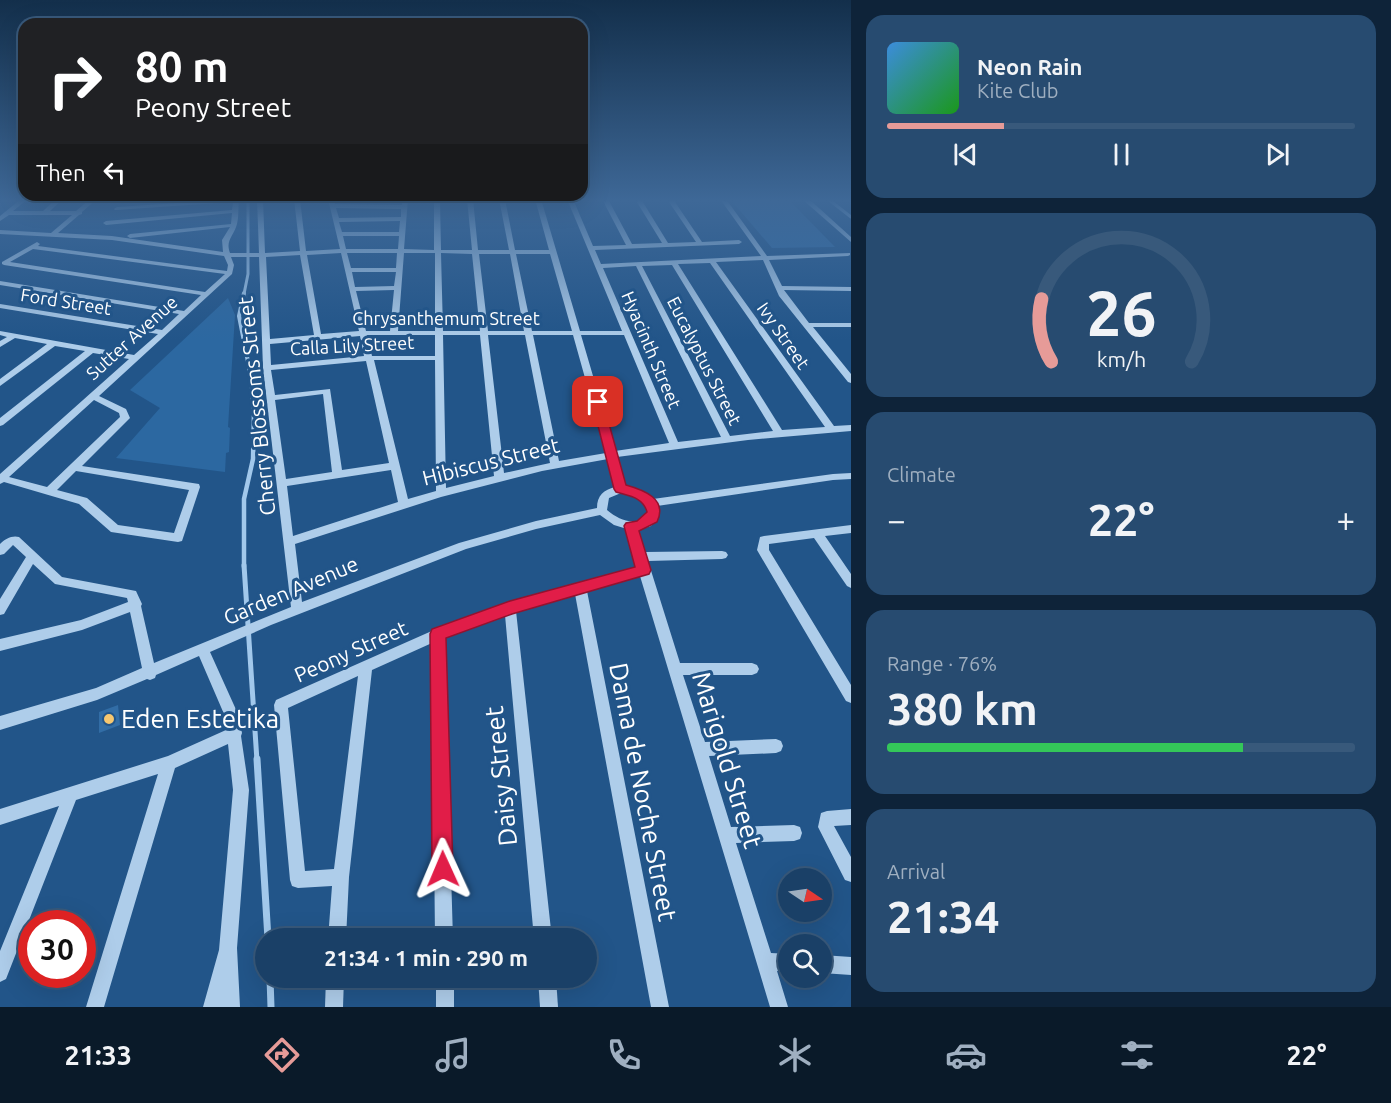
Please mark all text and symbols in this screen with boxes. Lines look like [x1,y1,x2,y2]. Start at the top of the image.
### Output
icon: right [36,42,114,120]
text: 80 m [135,43,229,90]
text: Neon Rain [977,54,1082,79]
text: Kite Club [977,79,1059,102]
text: Peony Street [135,92,291,122]
icon: previous [949,138,982,171]
icon: pause [1105,138,1138,171]
icon: next [1261,138,1294,171]
icon: left [98,156,131,189]
text: Then [36,160,86,185]
text: 26 [1086,278,1156,348]
street label: Ford Street [19,284,113,318]
street label: Hyacinth Street [618,288,686,411]
street label: Sutter Avenue [82,291,181,383]
street label: Eucalyptus Street [664,293,746,428]
street label: Cherry Blossoms Street [233,295,279,517]
street label: Ivy Street [754,298,814,373]
street label: Chrysanthemum Street [352,308,540,328]
street label: Calla Lily Street [289,332,415,358]
text: km/h [1096,348,1146,372]
pin [572,376,623,427]
icon: arrive [581,385,614,418]
street label: Hibiscus Street [420,432,562,490]
text: Climate [887,463,956,486]
text: 22° [1088,494,1154,545]
text: − [887,501,906,538]
text: + [1336,501,1355,538]
street label: Garden Avenue [220,551,362,629]
street label: Peony Street [290,615,411,687]
text: Range · 76% [887,652,997,675]
street label: Dama de Noche Street [604,660,683,924]
street label: Marigold Street [687,668,768,852]
text: 380 km [887,683,1038,734]
place label: Eden Estetika [121,704,279,733]
street label: Daisy Street [479,705,522,847]
marker: Eden Estetika [102,712,116,726]
position arrow [411,837,475,901]
text: Arrival [887,860,945,883]
north arrow [778,868,832,922]
map controls [778,868,832,988]
text: 21:34 [887,891,1000,942]
speed limit sign: 30 [18,910,96,988]
button: search [778,934,832,988]
text: 21:34 · 1 min · 290 m [324,945,528,970]
icon: directions [261,1034,303,1076]
icon: music [432,1034,474,1076]
icon: phone [603,1034,645,1076]
icon: climate [774,1034,816,1076]
icon: car [945,1034,987,1076]
icon: filters [1116,1034,1158,1076]
text: 21:33 [64,1040,132,1070]
text: 22° [1286,1040,1326,1070]

